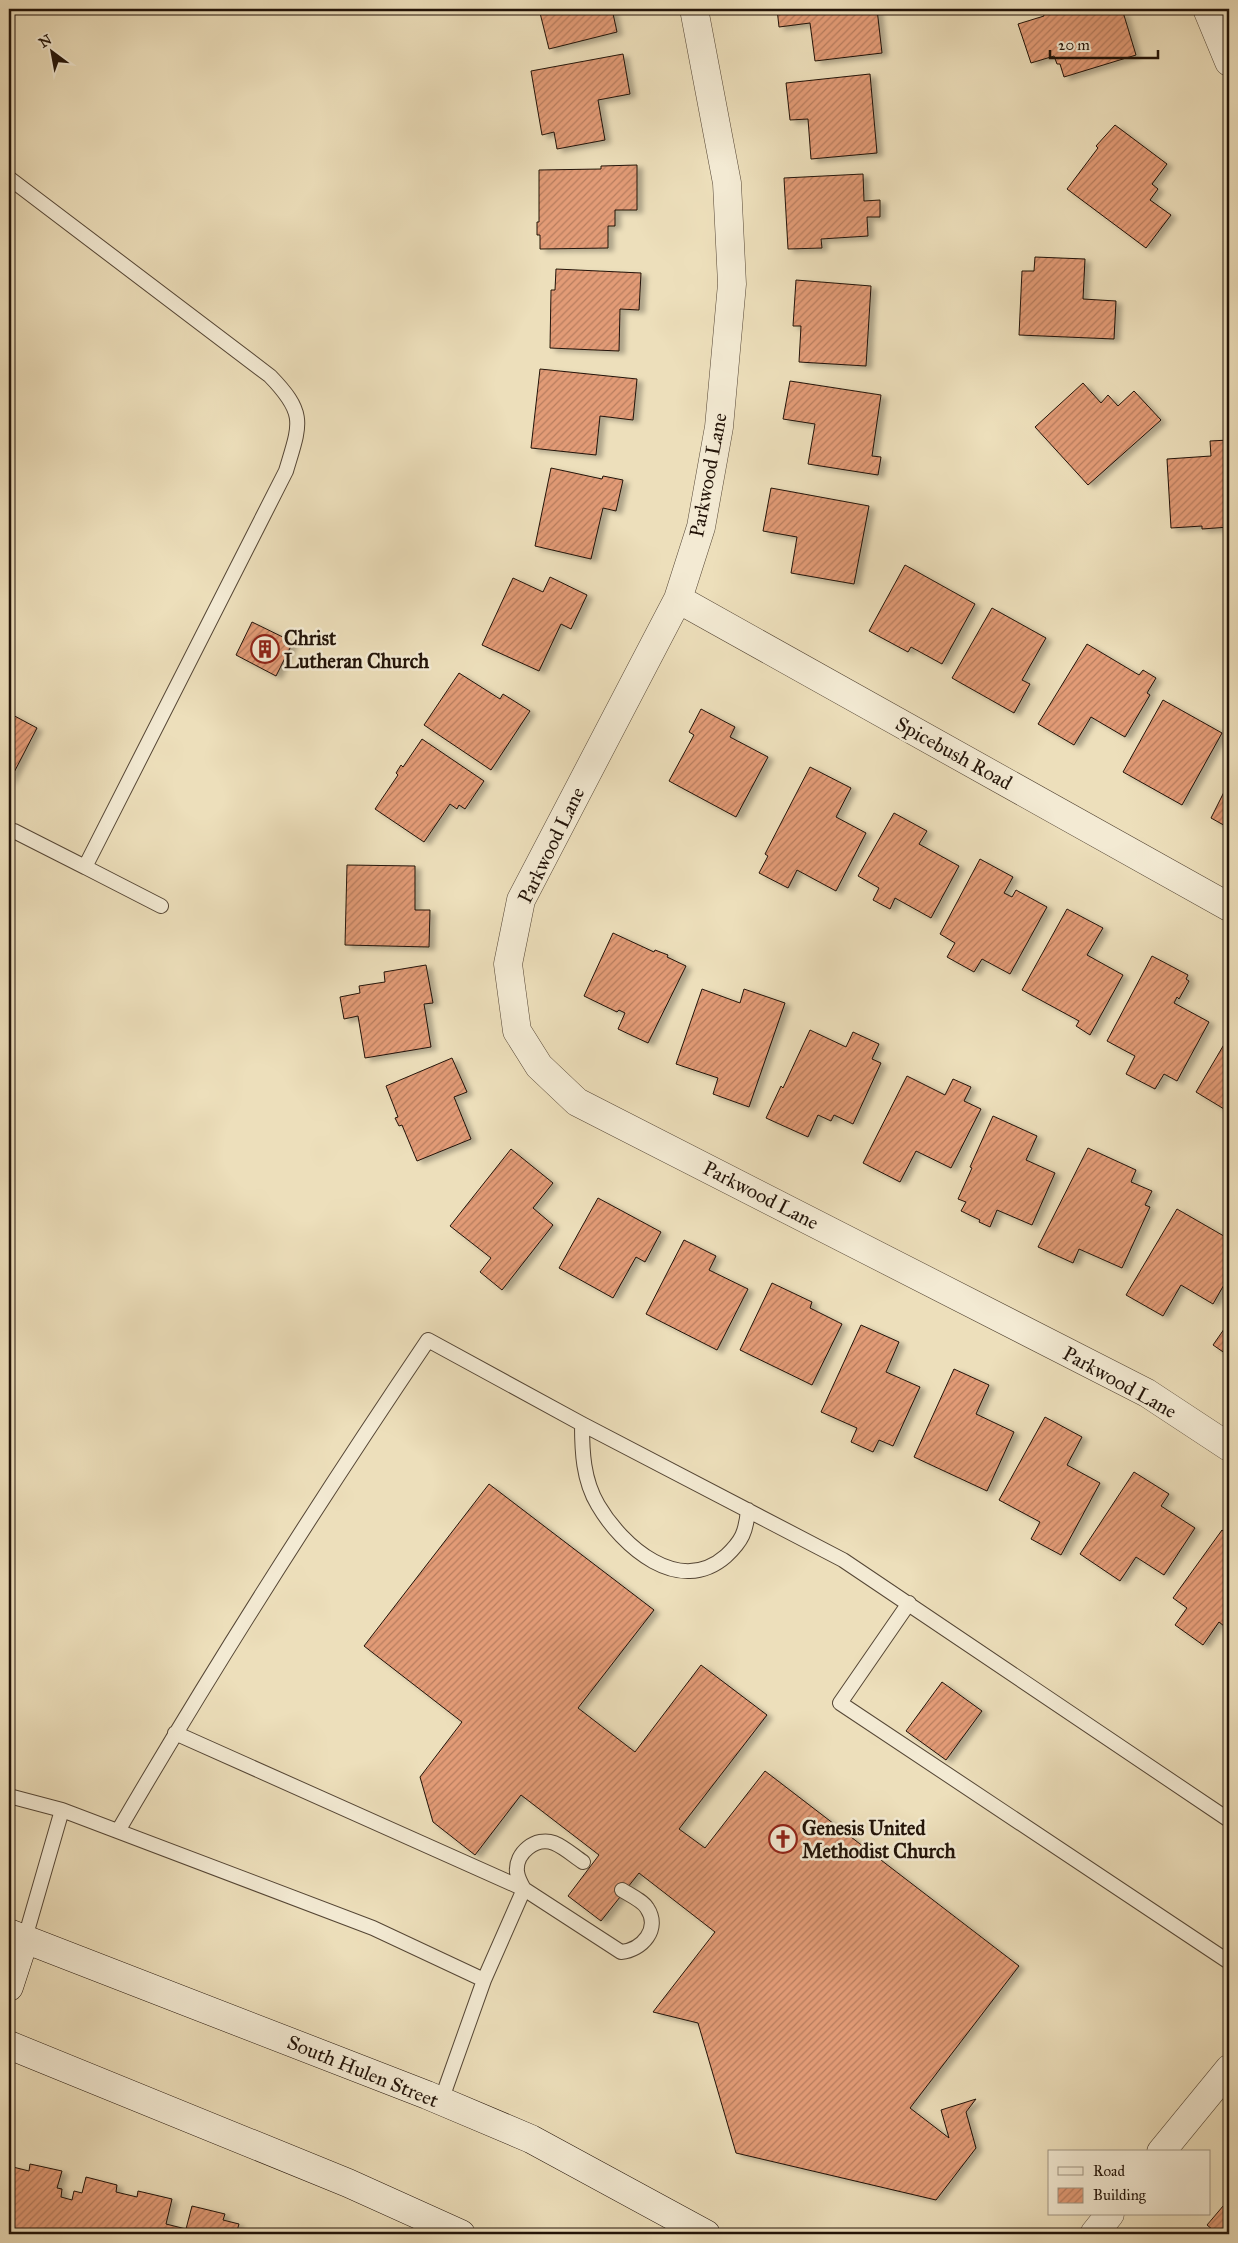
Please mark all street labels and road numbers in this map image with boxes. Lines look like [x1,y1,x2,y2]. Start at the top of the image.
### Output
street label: Parkwood Lane [684,411,732,539]
street label: Spicebush Road [892,711,1016,795]
street label: Parkwood Lane [513,783,589,907]
street label: Parkwood Lane [699,1156,823,1234]
street label: Parkwood Lane [1059,1341,1181,1423]
street label: South Hulen Street [284,2030,442,2112]

